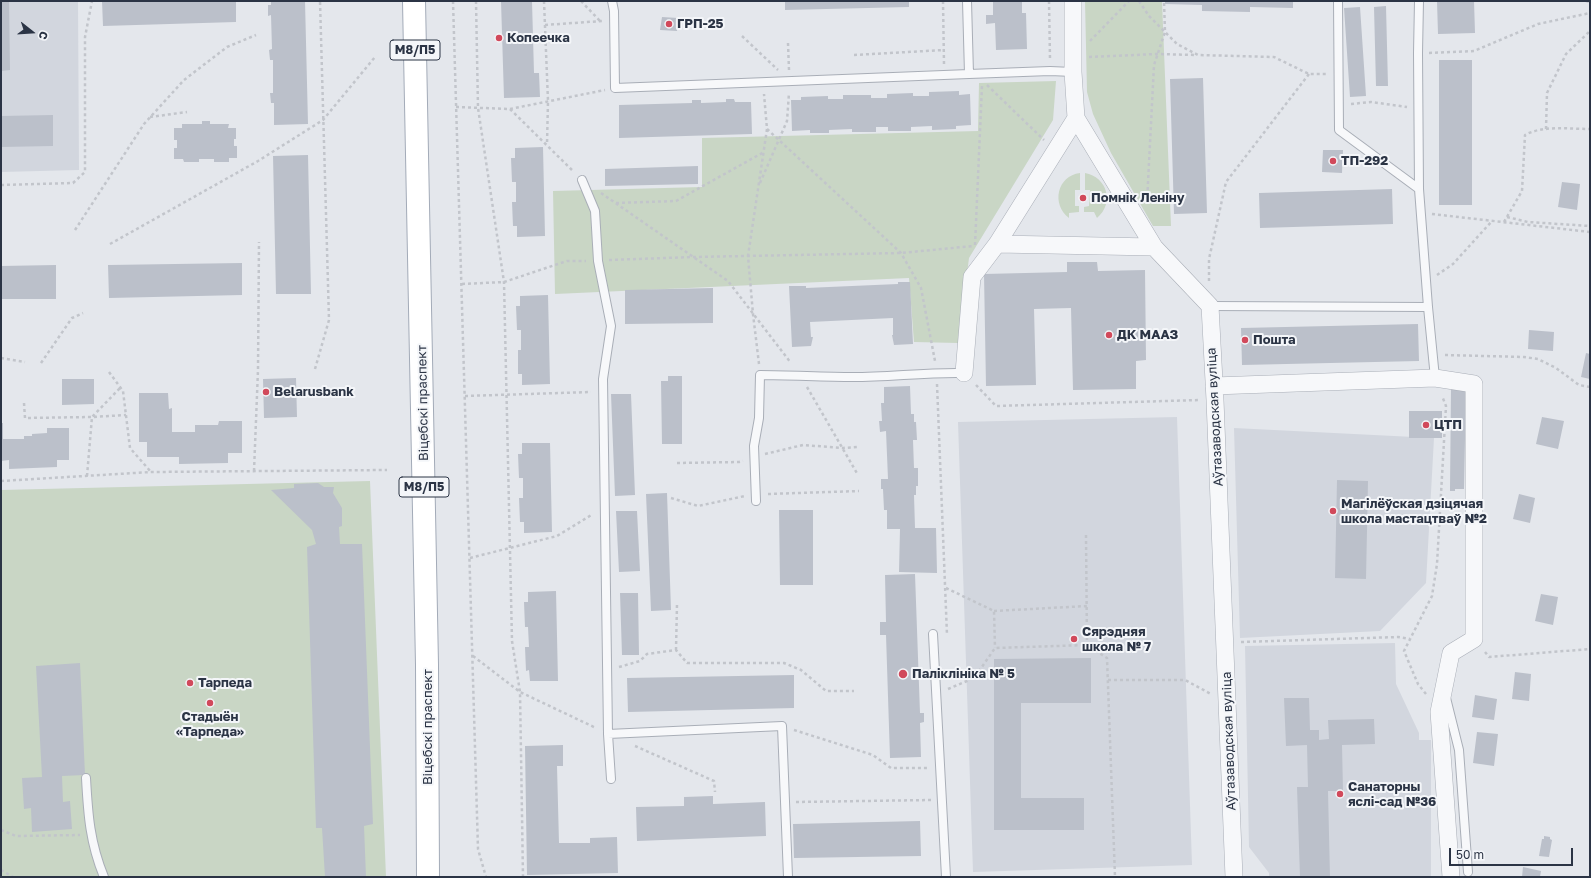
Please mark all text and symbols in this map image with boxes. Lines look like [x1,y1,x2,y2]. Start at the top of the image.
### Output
north arrow [12,12,52,52]
place label: ГРП-25 [677,16,724,32]
marker: ГРП-25 [664,19,674,29]
text: С [37,30,51,41]
place label: Копеечка [507,30,570,46]
marker: Копеечка [494,33,504,43]
road number: М8/П5 [390,40,440,60]
place label: ТП-292 [1341,153,1388,169]
marker: ТП-292 [1328,156,1338,166]
place label: Помнік Леніну [1091,190,1185,206]
marker: Помнік Леніну [1078,193,1088,203]
place label: ДК МААЗ [1117,327,1178,343]
marker: ДК МААЗ [1104,330,1114,340]
place label: Пошта [1253,332,1295,348]
marker: Пошта [1240,335,1250,345]
street label: Віцебскі праспект [414,345,432,461]
street label: Аўтазаводская вуліца [1204,347,1226,487]
place label: Belarusbank [274,384,354,400]
marker: Belarusbank [261,387,271,397]
place label: ЦТП [1434,417,1462,433]
marker: ЦТП [1421,420,1431,430]
road number: М8/П5 [399,477,449,497]
place label: Магілёўская дзіцячая школа мастацтваў №2 [1341,496,1487,527]
marker: Магілёўская дзіцячая школа мастацтваў №2 [1328,506,1338,516]
place label: Сярэдняя школа № 7 [1082,624,1151,655]
marker: Сярэдняя школа № 7 [1069,634,1079,644]
place label: Паліклініка № 5 [912,666,1015,682]
marker: Паліклініка № 5 [897,668,909,680]
street label: Віцебскі праспект [420,669,436,785]
street label: Аўтазаводская вуліца [1219,671,1239,811]
place label: Тарпеда [198,675,252,691]
marker: Тарпеда [185,678,195,688]
marker: Стадыён «Тарпеда» [205,698,215,708]
place label: Стадыён «Тарпеда» [176,709,244,740]
place label: Санаторны яслі-сад №36 [1348,779,1436,810]
marker: Санаторны яслі-сад №36 [1335,789,1345,799]
scale bar [1451,840,1575,866]
text: 50 m [1456,847,1484,862]

